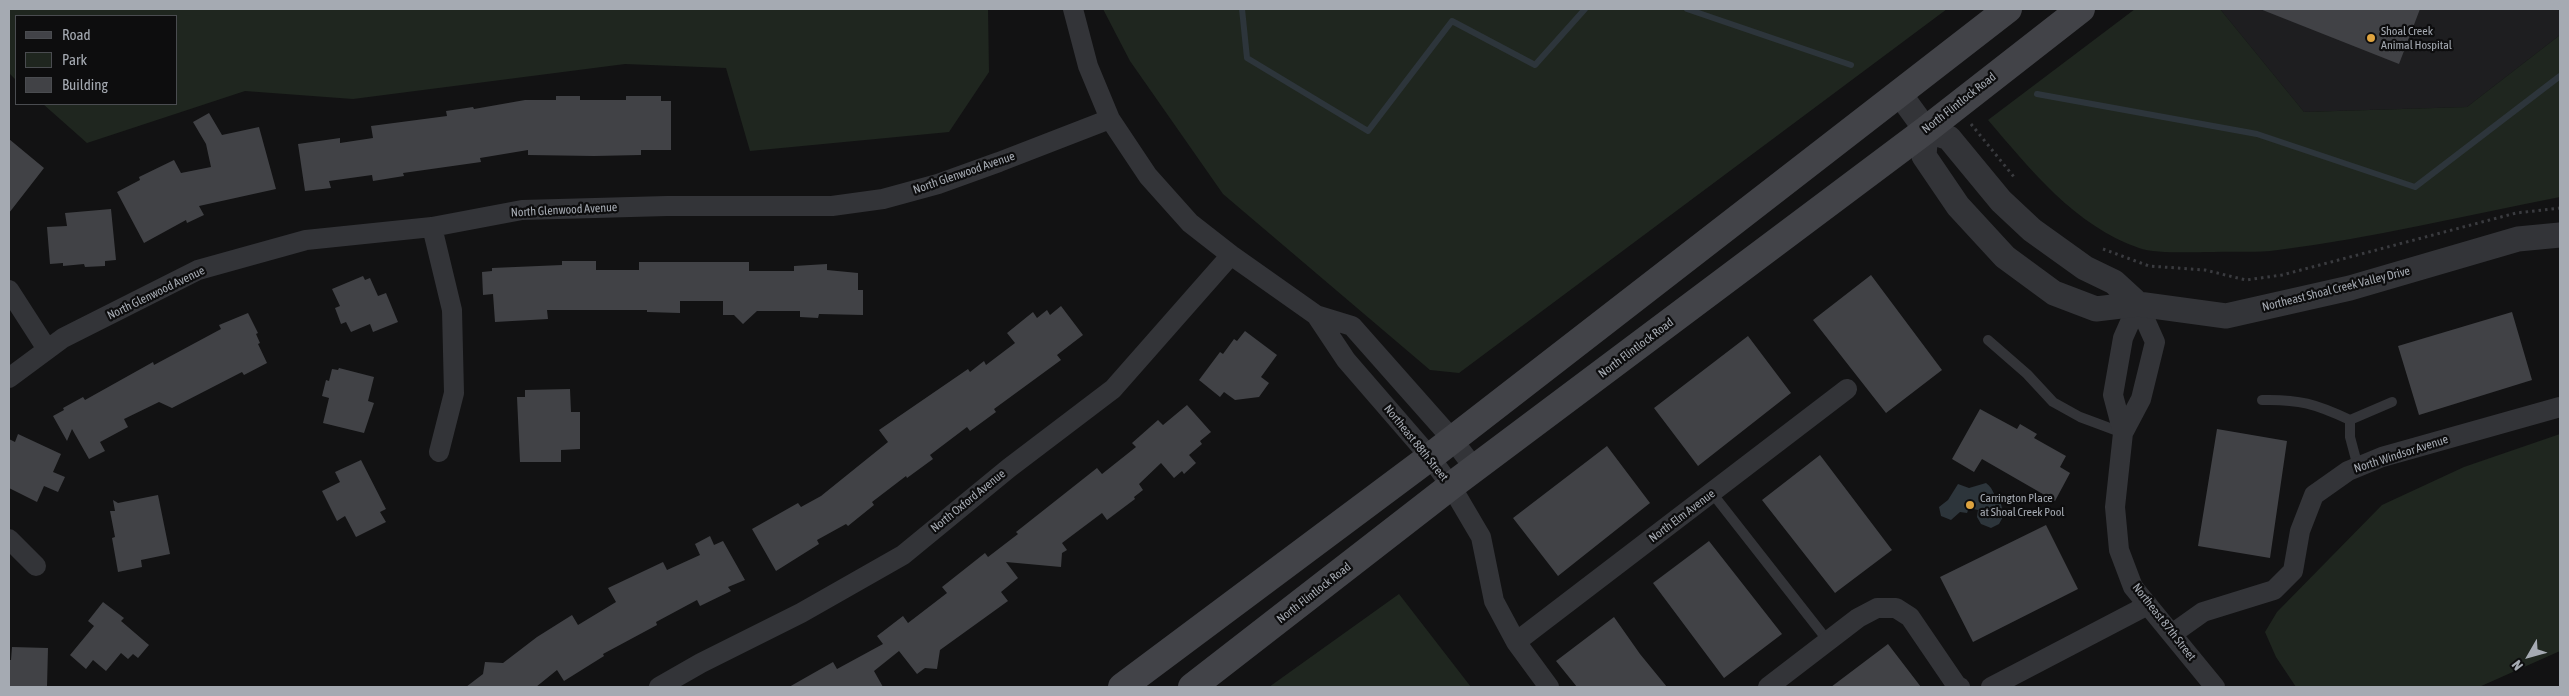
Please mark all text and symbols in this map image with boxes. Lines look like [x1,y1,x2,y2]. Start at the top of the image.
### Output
legend [15,15,178,105]
place label: Shoal Creek Animal Hospital [2381,24,2452,52]
text: Road [62,26,91,43]
marker: Shoal Creek Animal Hospital [2365,32,2377,44]
text: Park [62,51,87,68]
street label: North Flintlock Road [1919,70,1999,136]
text: Building [62,76,108,93]
street label: North Glenwood Avenue [911,149,1017,197]
street label: North Glenwood Avenue [510,200,618,220]
street label: North Glenwood Avenue [105,263,207,323]
street label: Northeast Shoal Creek Valley Drive [2261,264,2411,314]
street label: North Flintlock Road [1596,315,1676,381]
street label: Northeast 88th Street [1381,402,1451,484]
street label: North Windsor Avenue [2352,432,2450,476]
street label: North Oxford Avenue [928,466,1008,536]
street label: North Elm Avenue [1646,487,1718,545]
place label: Carrington Place at Shoal Creek Pool [1980,491,2065,519]
marker: Carrington Place at Shoal Creek Pool [1964,499,1976,511]
street label: North Flintlock Road [1274,560,1354,626]
street label: Northeast 87th Street [2129,580,2199,664]
north arrow [2504,631,2554,681]
text: N [2508,657,2526,673]

